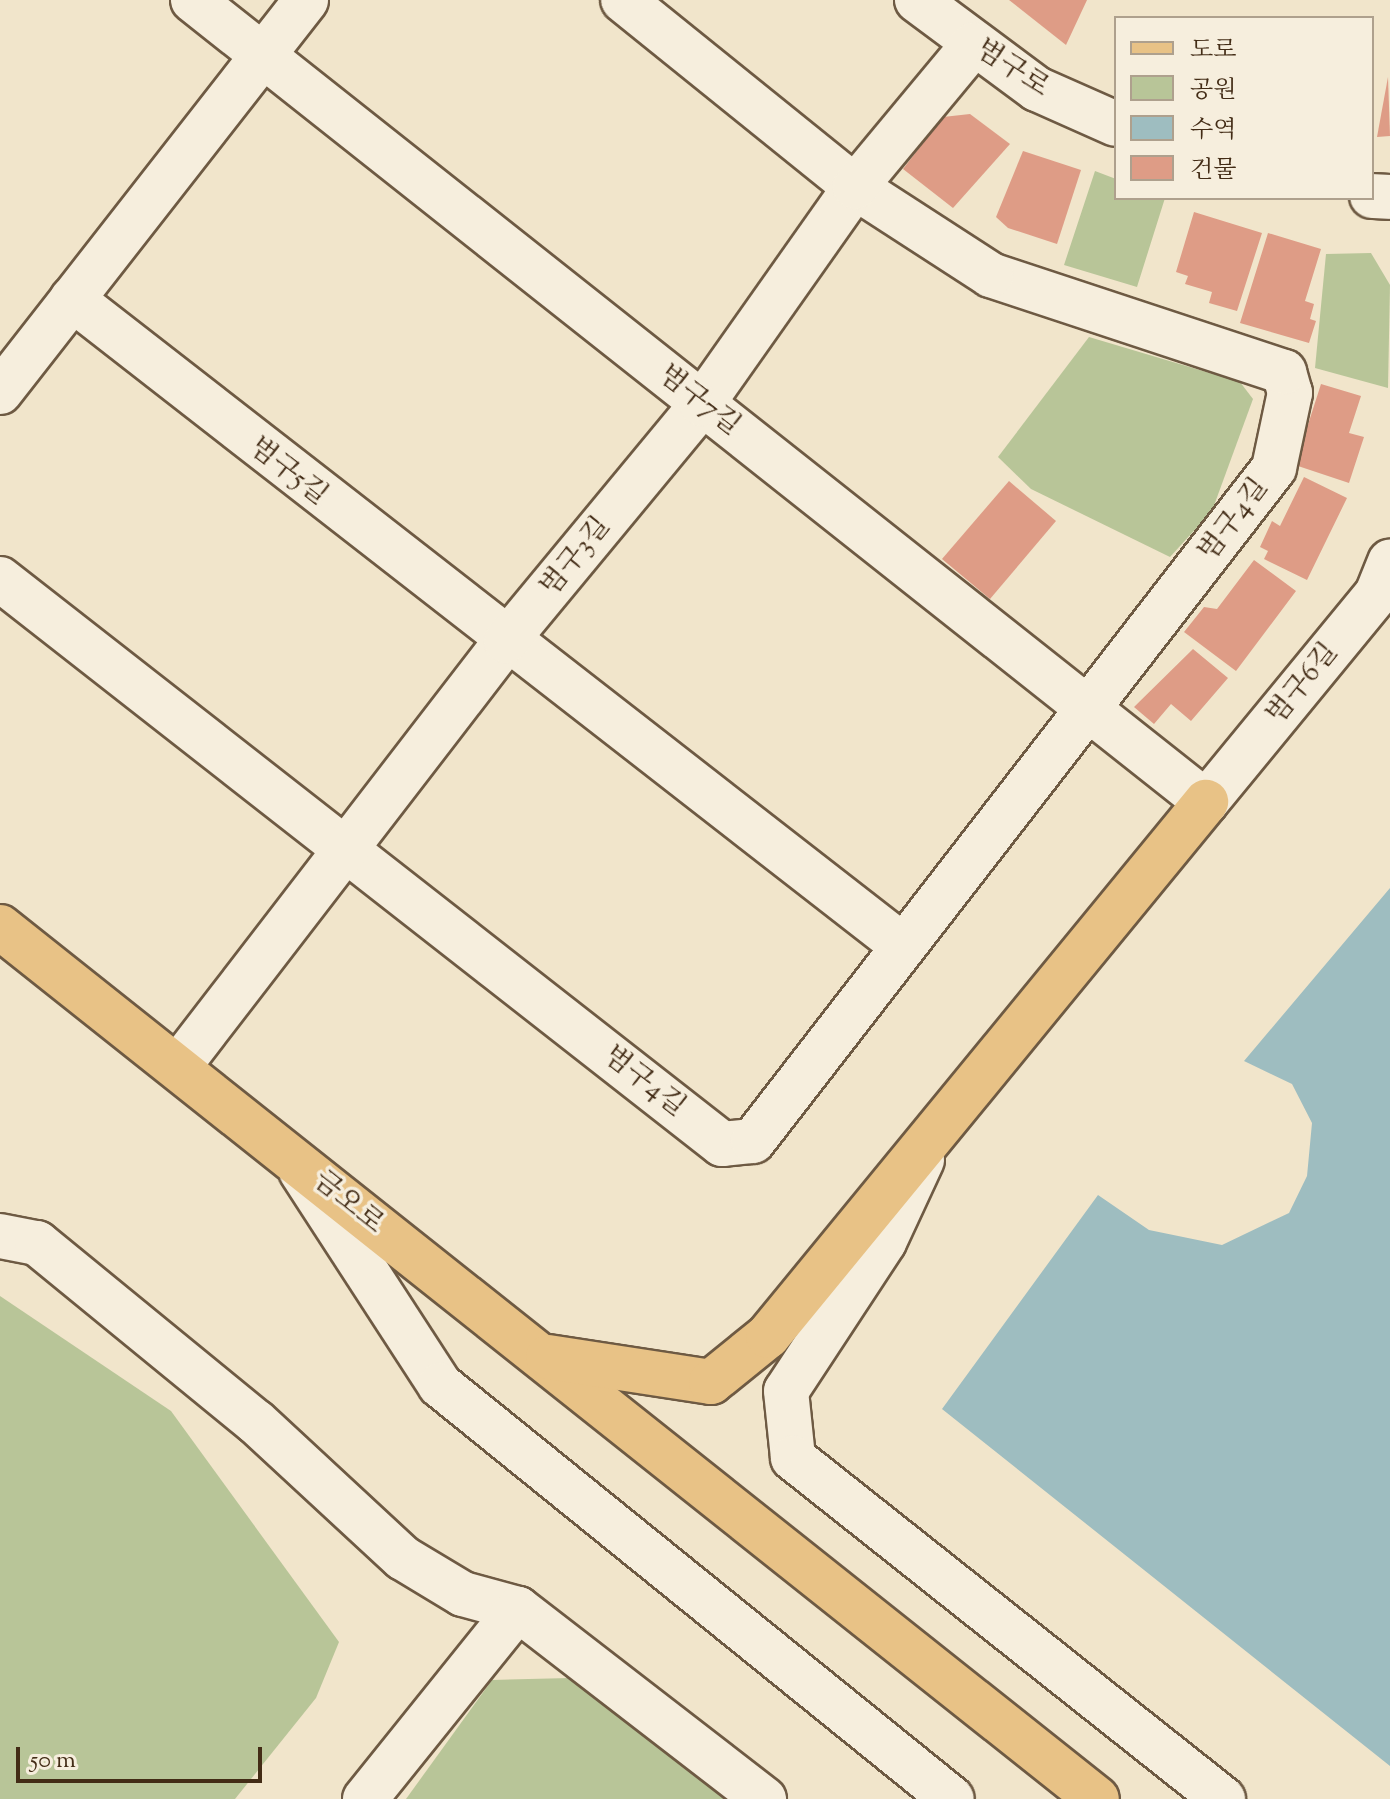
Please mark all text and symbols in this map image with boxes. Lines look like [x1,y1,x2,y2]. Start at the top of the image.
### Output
legend [1114,16,1374,200]
street label: 범구로 [969,33,1055,105]
text: 도로 [1190,34,1236,68]
text: 공원 [1190,74,1236,108]
text: 수역 [1190,114,1236,148]
text: 건물 [1190,154,1236,188]
street label: 범구7길 [651,358,747,444]
street label: 범구5길 [242,431,334,513]
street label: 범구4길 [1192,472,1276,568]
street label: 범구3길 [534,511,618,603]
street label: 범구6길 [1260,636,1346,732]
street label: 범구4길 [596,1039,692,1125]
street label: 금오로 [306,1164,390,1242]
scale bar [20,1731,266,1781]
text: 50 m [30,1744,76,1778]

